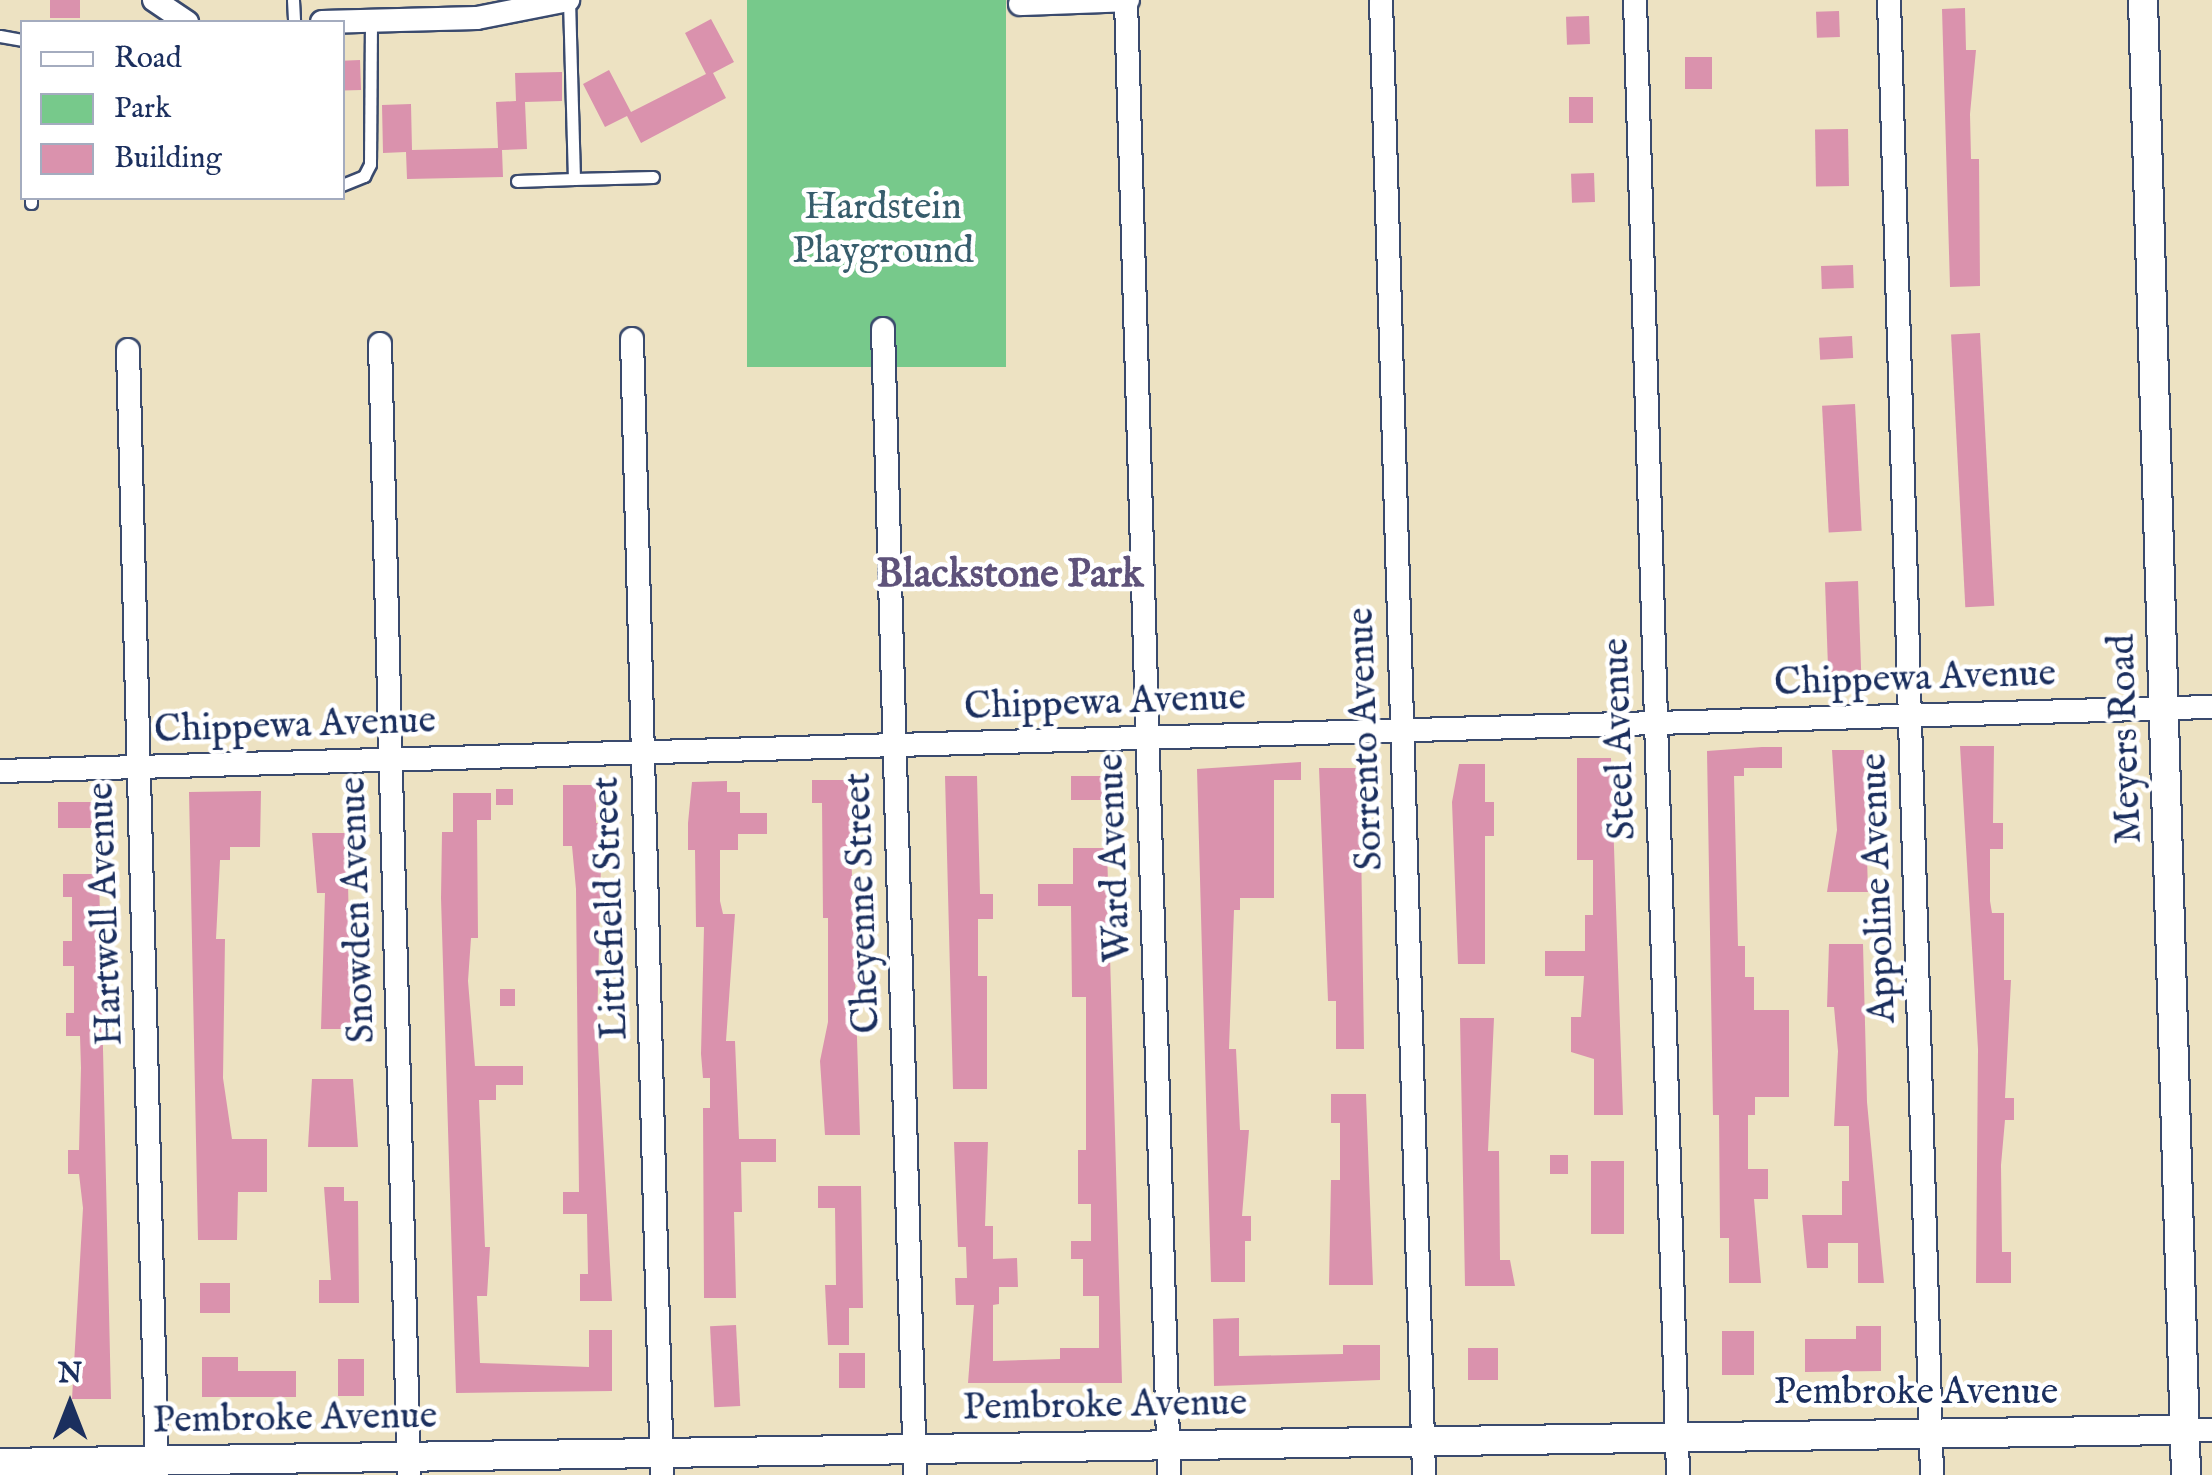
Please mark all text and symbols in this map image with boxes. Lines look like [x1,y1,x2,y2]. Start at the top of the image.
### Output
legend [20,20,345,200]
text: Road [114,40,182,78]
text: Park [114,90,171,128]
text: Building [114,140,222,178]
park label: Hardstein Playground [792,186,974,276]
district label: Blackstone Park [877,552,1143,600]
street label: Sorrento Avenue [1340,607,1394,871]
street label: Meyers Road [2101,633,2153,845]
street label: Steel Avenue [1595,637,1647,841]
street label: Chippewa Avenue [1773,652,2057,708]
street label: Chippewa Avenue [963,676,1247,732]
street label: Chippewa Avenue [153,699,437,755]
street label: Appoline Avenue [1853,752,1907,1024]
street label: Ward Avenue [1090,753,1142,963]
street label: Cheyenne Street [837,772,891,1034]
street label: Littlefield Street [585,775,639,1041]
street label: Snowden Avenue [332,776,386,1044]
street label: Hartwell Avenue [80,782,134,1046]
north arrow [20,1355,120,1455]
text: N [58,1357,82,1392]
street label: Pembroke Avenue [1774,1371,2058,1417]
street label: Pembroke Avenue [962,1382,1248,1432]
street label: Pembroke Avenue [152,1395,438,1445]

